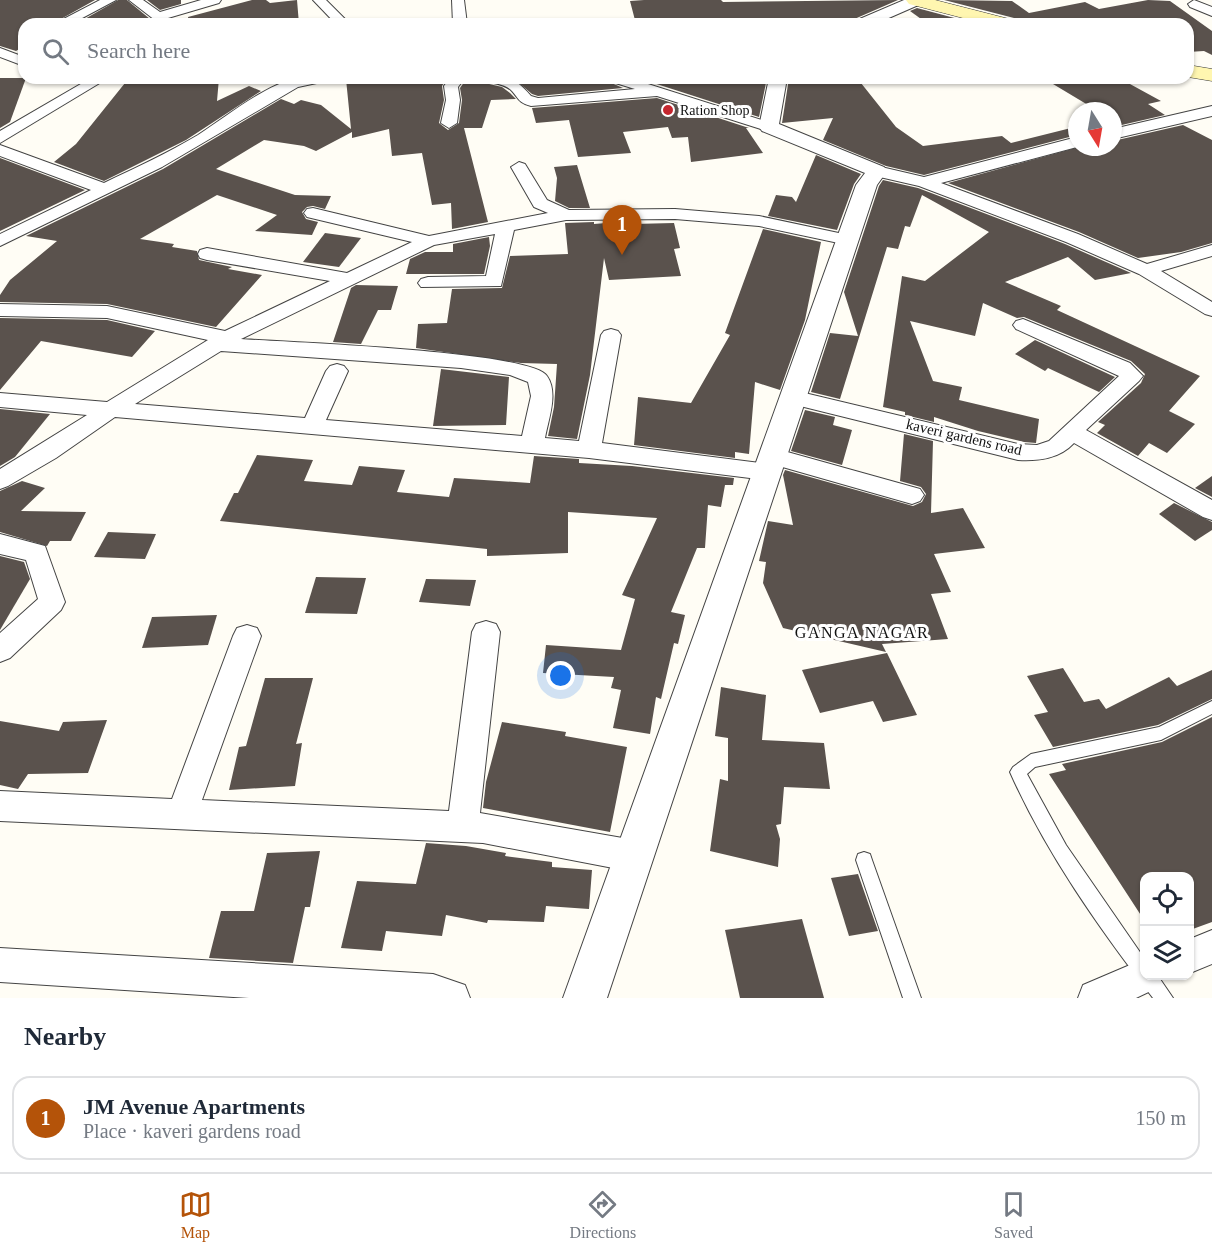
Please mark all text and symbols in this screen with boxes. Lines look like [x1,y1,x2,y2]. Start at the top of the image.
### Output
search box [18,18,1194,84]
icon: search [39,35,72,68]
text: Search here [87,38,190,63]
north arrow [1068,102,1122,156]
marker: Ration Shop [661,103,675,117]
place label: Ration Shop [680,103,750,118]
pin: 1 [602,206,642,255]
street label: kaveri gardens road [905,416,1024,458]
district label: GANGA NAGAR [795,624,929,641]
your location [546,661,575,690]
map controls [1140,872,1194,980]
button: locate [1140,872,1194,926]
button: layers [1140,926,1194,980]
text: Nearby [24,1022,106,1051]
text: JM Avenue Apartments [83,1094,305,1119]
text: 1 [41,1107,51,1129]
text: 150 m [1135,1107,1186,1129]
text: Place · kaveri gardens road [83,1120,301,1142]
tab: Map [179,1188,212,1242]
tab: Directions [570,1188,636,1242]
tab: Saved [994,1188,1033,1242]

